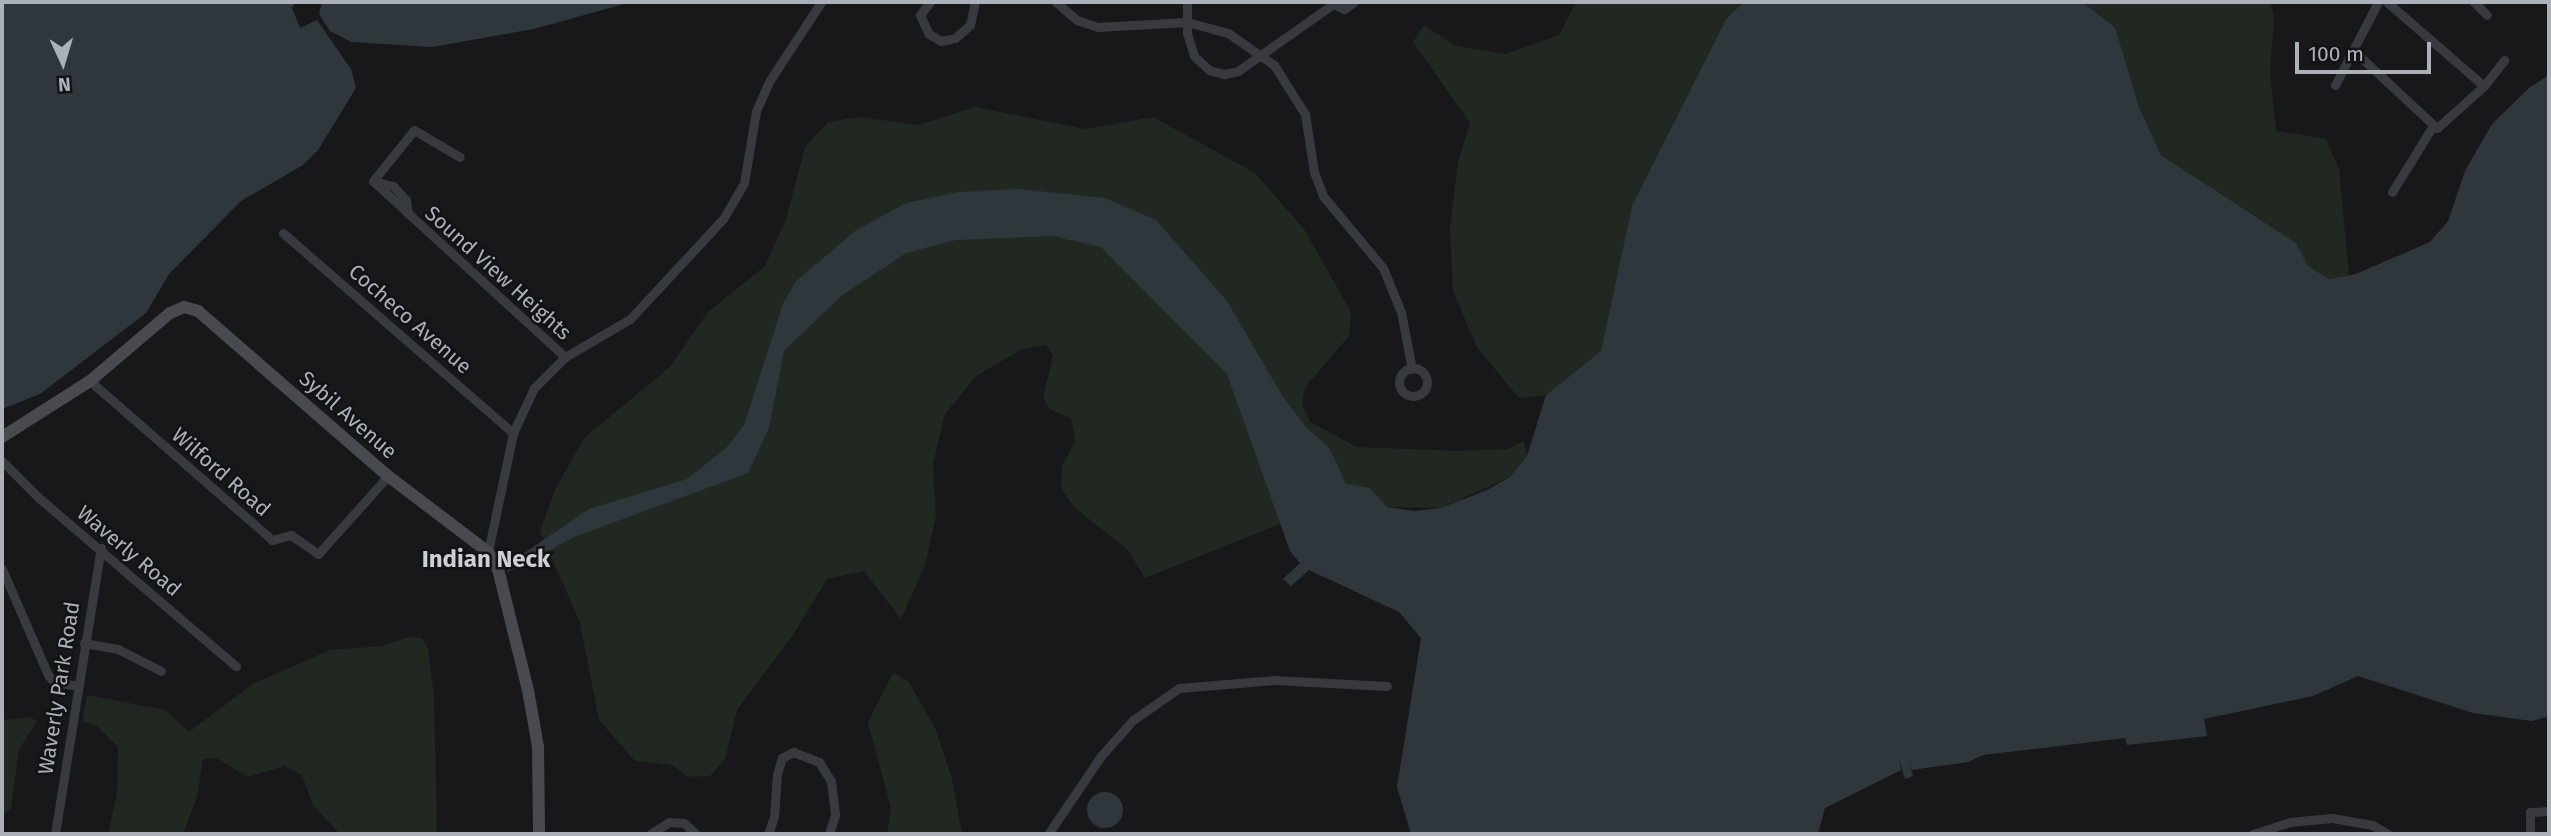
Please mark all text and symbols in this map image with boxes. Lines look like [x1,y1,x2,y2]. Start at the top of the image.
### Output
north arrow [28,28,98,98]
scale bar [2299,28,2436,72]
text: 100 m [2308,41,2364,67]
text: N [57,73,72,96]
street label: Sound View Heights [420,201,576,345]
street label: Cocheco Avenue [343,259,477,379]
street label: Sybil Avenue [294,366,402,464]
street label: Wilford Road [166,422,276,522]
street label: Waverly Road [72,500,186,602]
district label: Indian Neck [422,546,550,574]
street label: Waverly Park Road [33,600,85,776]

